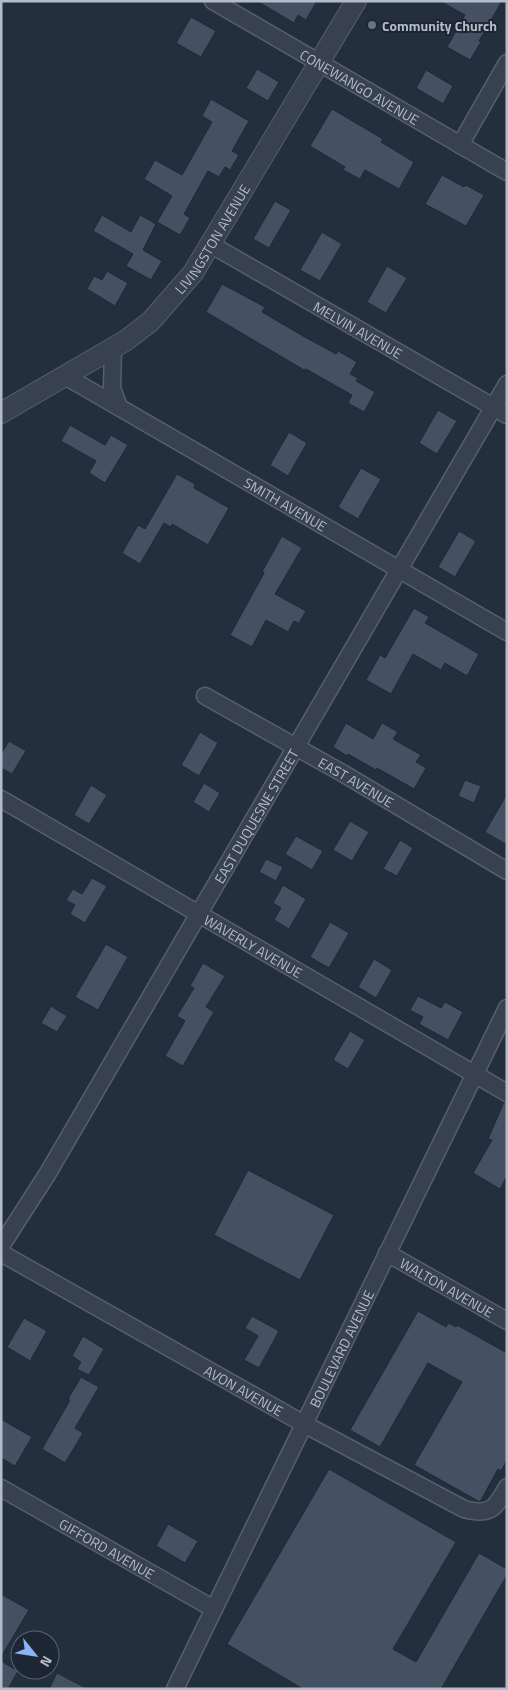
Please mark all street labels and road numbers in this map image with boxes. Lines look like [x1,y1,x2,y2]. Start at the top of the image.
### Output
street label: CONEWANGO AVENUE [296,43,424,130]
street label: LIVINGSTON AVENUE [169,180,255,298]
street label: MELVIN AVENUE [310,295,407,363]
street label: SMITH AVENUE [240,471,331,536]
street label: EAST DUQUESNE STREET [208,744,303,887]
street label: EAST AVENUE [315,751,398,812]
street label: WAVERLY AVENUE [200,909,307,983]
street label: WALTON AVENUE [396,1252,498,1322]
street label: BOULEVARD AVENUE [304,1286,379,1411]
street label: AVON AVENUE [201,1359,288,1421]
street label: GIFFORD AVENUE [55,1513,159,1584]

